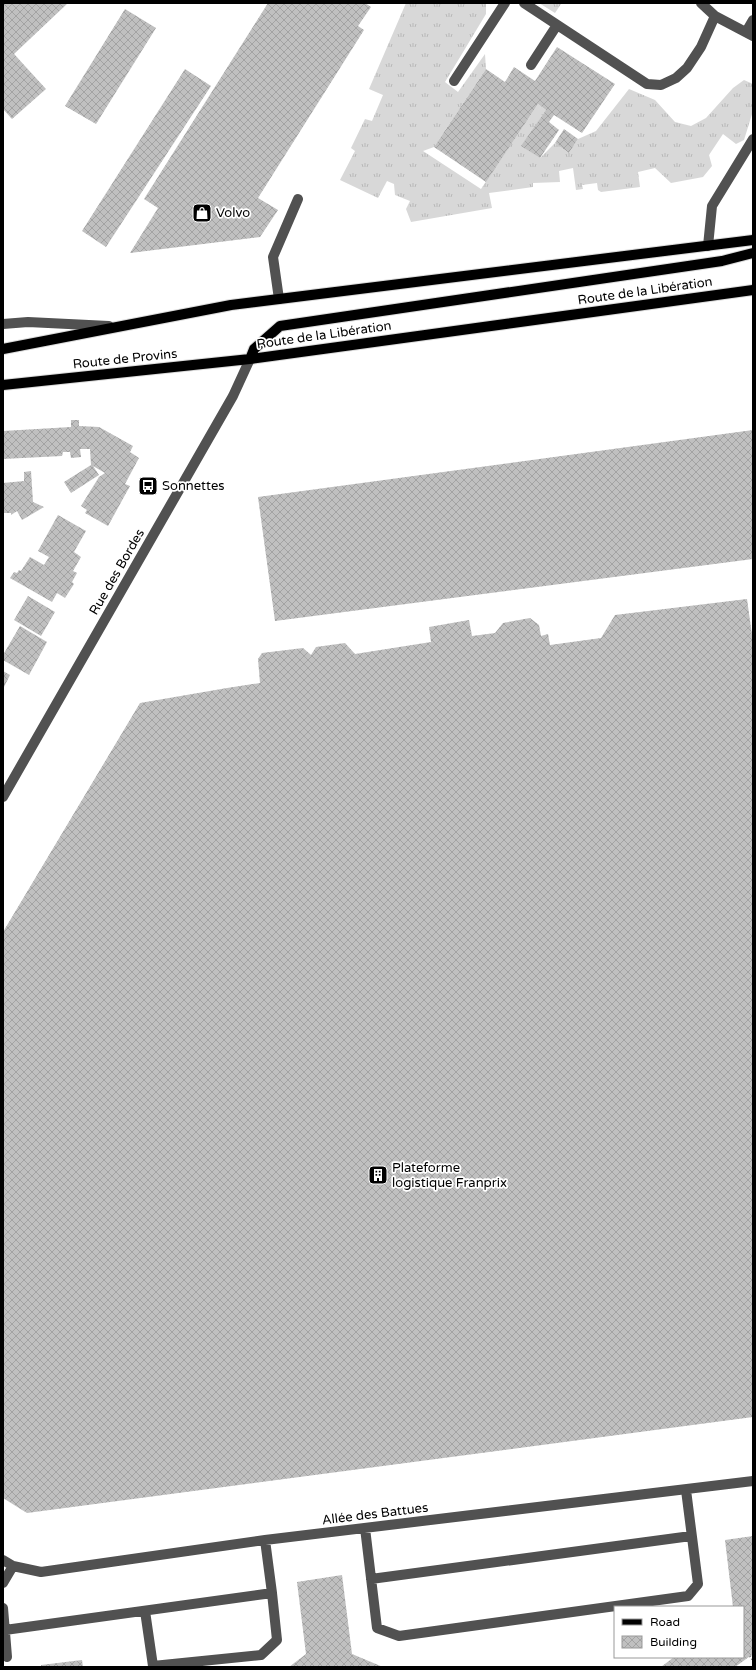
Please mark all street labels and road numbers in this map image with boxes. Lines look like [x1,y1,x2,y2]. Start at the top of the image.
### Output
street label: Route de la Libération [577,274,713,308]
street label: Route de la Libération [256,318,392,352]
street label: Route de Provins [72,346,178,372]
street label: Rue des Bordes [86,526,148,618]
street label: Allée des Battues [321,1500,429,1528]

